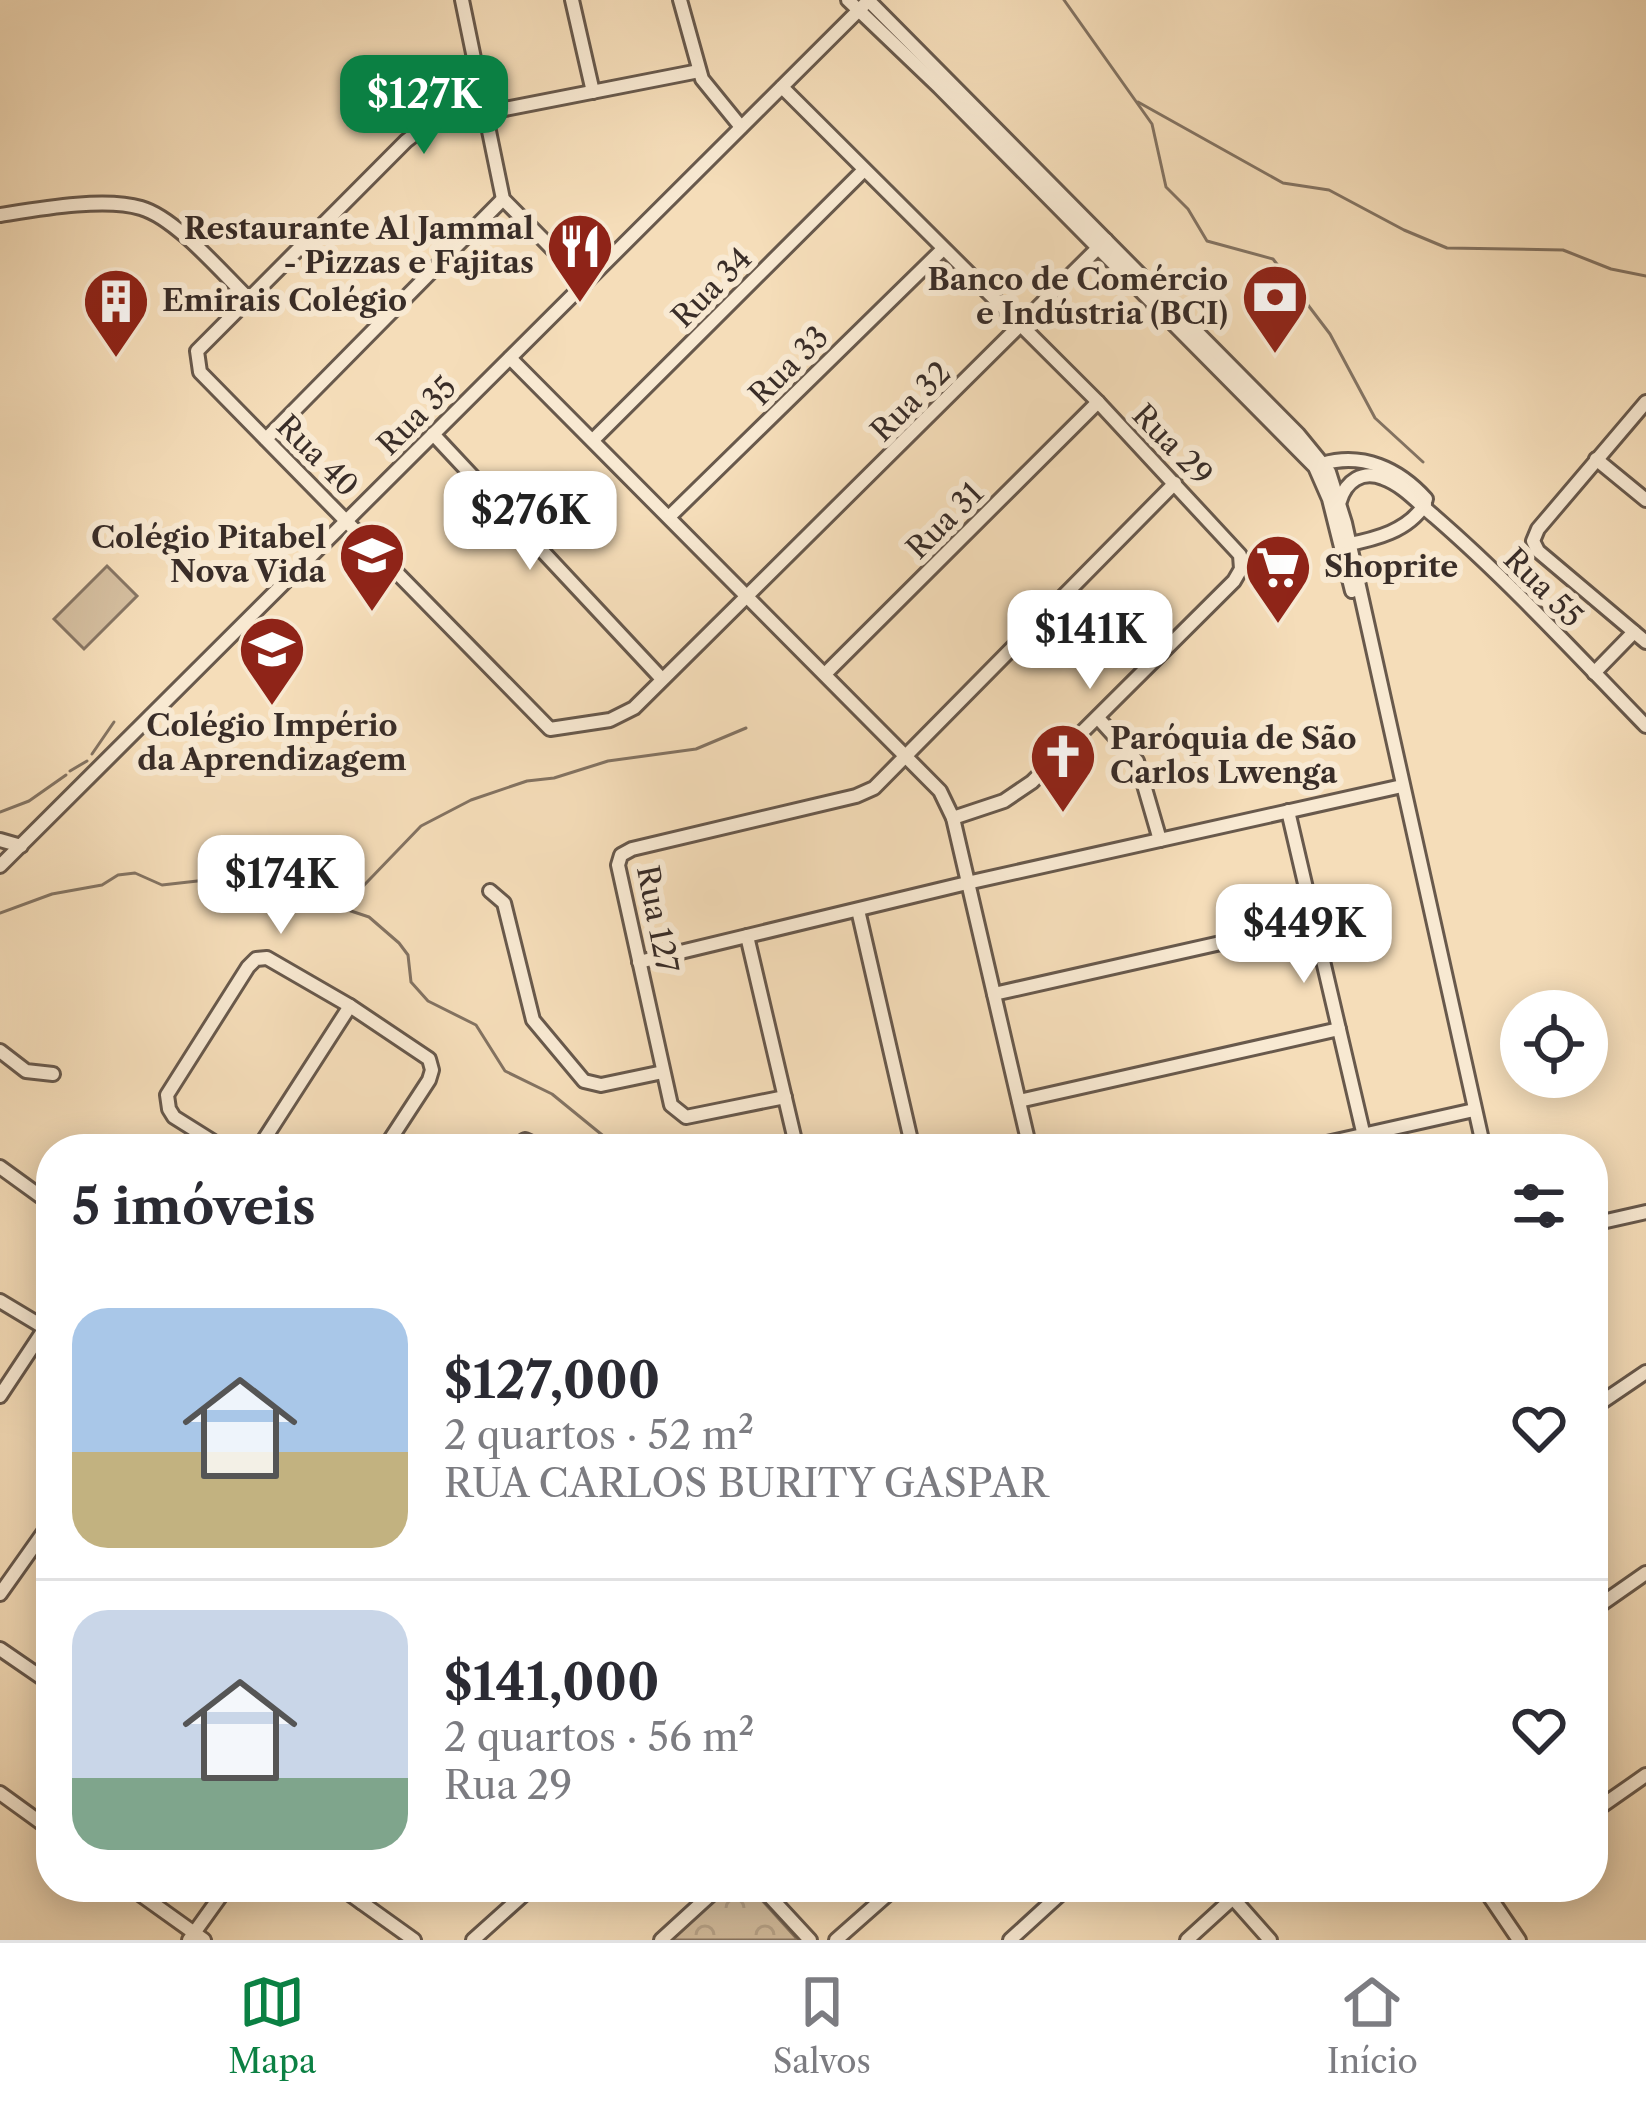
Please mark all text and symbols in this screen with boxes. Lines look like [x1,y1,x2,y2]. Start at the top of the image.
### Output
pin: $127K [340,55,508,157]
text: $127K [367,70,481,118]
place label: Restaurante Al Jammal - Pizzas e Fajitas [184,210,534,281]
restaurant icon: Restaurante Al Jammal - Pizzas e Fajitas [545,211,615,305]
street label: Rua 34 [664,240,759,335]
place label: Banco de Comércio e Indústria (BCI) [928,261,1228,332]
bank icon: Banco de Comércio e Indústria (BCI) [1240,262,1310,356]
building icon: Emirais Colégio [81,266,151,360]
place label: Emirais Colégio [162,282,407,319]
street label: Rua 33 [741,318,836,413]
street label: Rua 32 [863,354,958,449]
street label: Rua 35 [369,368,464,463]
street label: Rua 29 [1125,396,1220,493]
street label: Rua 40 [269,407,366,504]
pin: $276K [446,471,614,573]
street label: Rua 31 [899,474,991,567]
text: $276K [471,486,589,534]
place label: Colégio Pitabel Nova Vida [91,519,327,590]
school or university icon: Colégio Pitabel Nova Vida [337,520,407,614]
supermarket icon: Shoprite [1243,532,1313,626]
street label: Rua 55 [1496,540,1591,635]
place label: Shoprite [1324,548,1458,585]
pin: $141K [1006,590,1174,692]
text: $141K [1034,605,1146,653]
school or university icon: Colégio Império da Aprendizagem [237,614,307,708]
place label: Colégio Império da Aprendizagem [137,707,407,778]
place label: Paróquia de São Carlos Lwenga [1110,720,1356,791]
church icon: Paróquia de São Carlos Lwenga [1028,721,1098,815]
pin: $174K [197,835,365,937]
text: $174K [225,850,337,898]
street label: Rua 127 [629,862,686,976]
pin: $449K [1220,884,1388,986]
text: $449K [1243,899,1365,947]
map controls [1500,990,1608,1098]
button: locate [1500,990,1608,1098]
icon: filters [1506,1173,1572,1239]
text: 5 imóveis [72,1175,316,1237]
text: $127,000 [444,1349,660,1411]
icon: home [168,1356,312,1500]
icon: heart [1506,1395,1572,1461]
text: 2 quartos · 52 m² [444,1411,754,1459]
text: RUA CARLOS BURITY GASPAR [444,1459,1048,1507]
text: $141,000 [444,1651,659,1713]
icon: home [168,1658,312,1802]
icon: heart [1506,1697,1572,1763]
text: 2 quartos · 56 m² [444,1713,754,1761]
text: Rua 29 [444,1761,572,1809]
tab: Mapa [228,1969,316,2082]
tab: Salvos [773,1969,871,2082]
tab: Início [1327,1969,1418,2082]

